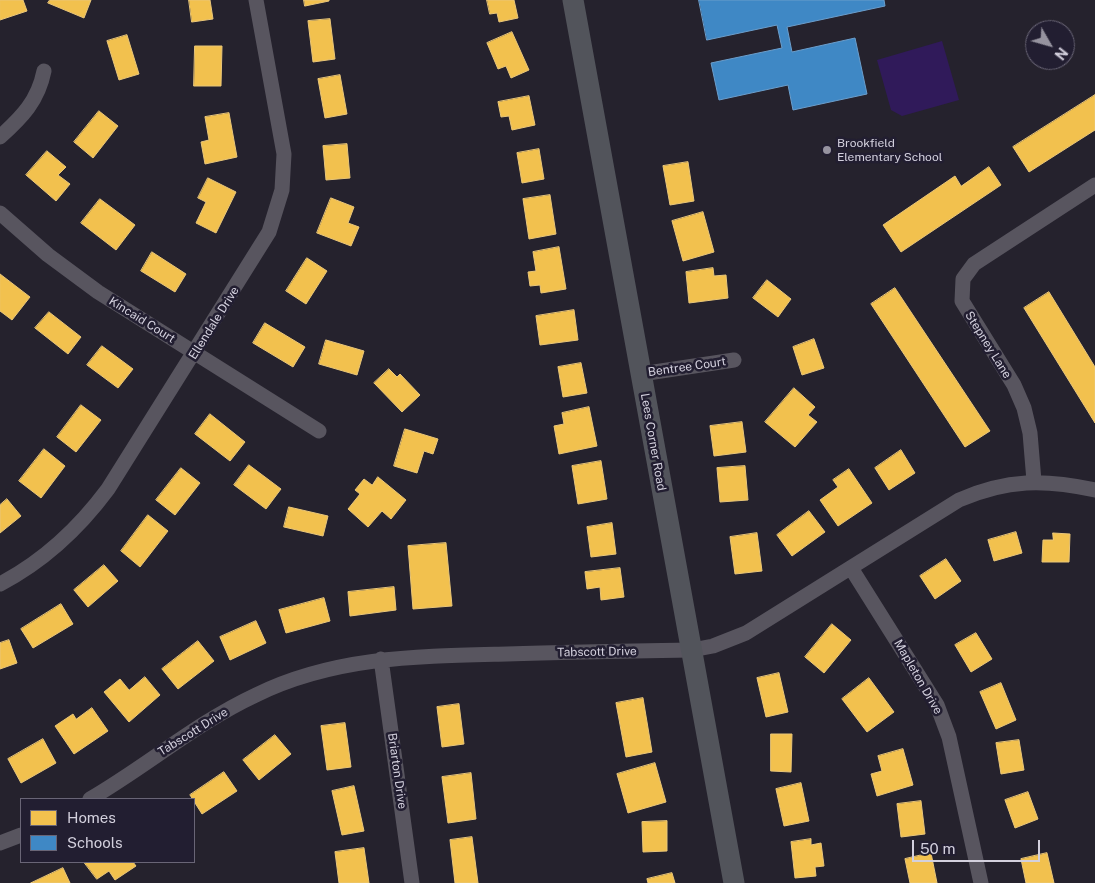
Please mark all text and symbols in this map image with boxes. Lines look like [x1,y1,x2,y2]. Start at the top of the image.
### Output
north arrow [1025,20,1075,70]
text: N [1051,44,1071,63]
place label: Brookfield Elementary School [837,136,942,164]
marker: Brookfield Elementary School [821,144,833,156]
street label: Ellendale Drive [186,284,242,362]
street label: Kincaid Court [106,294,178,346]
street label: Stepney Lane [962,309,1014,381]
street label: Bentree Court [647,354,727,380]
street label: Lees Corner Road [637,392,669,492]
street label: Mapleton Drive [891,637,945,717]
street label: Tabscott Drive [557,644,637,660]
street label: Tabscott Drive [155,705,231,759]
street label: Briarton Drive [385,732,409,810]
legend [20,798,195,863]
text: Homes [67,809,116,826]
scale bar [915,830,1042,862]
text: Schools [67,834,123,851]
text: 50 m [920,840,955,857]

